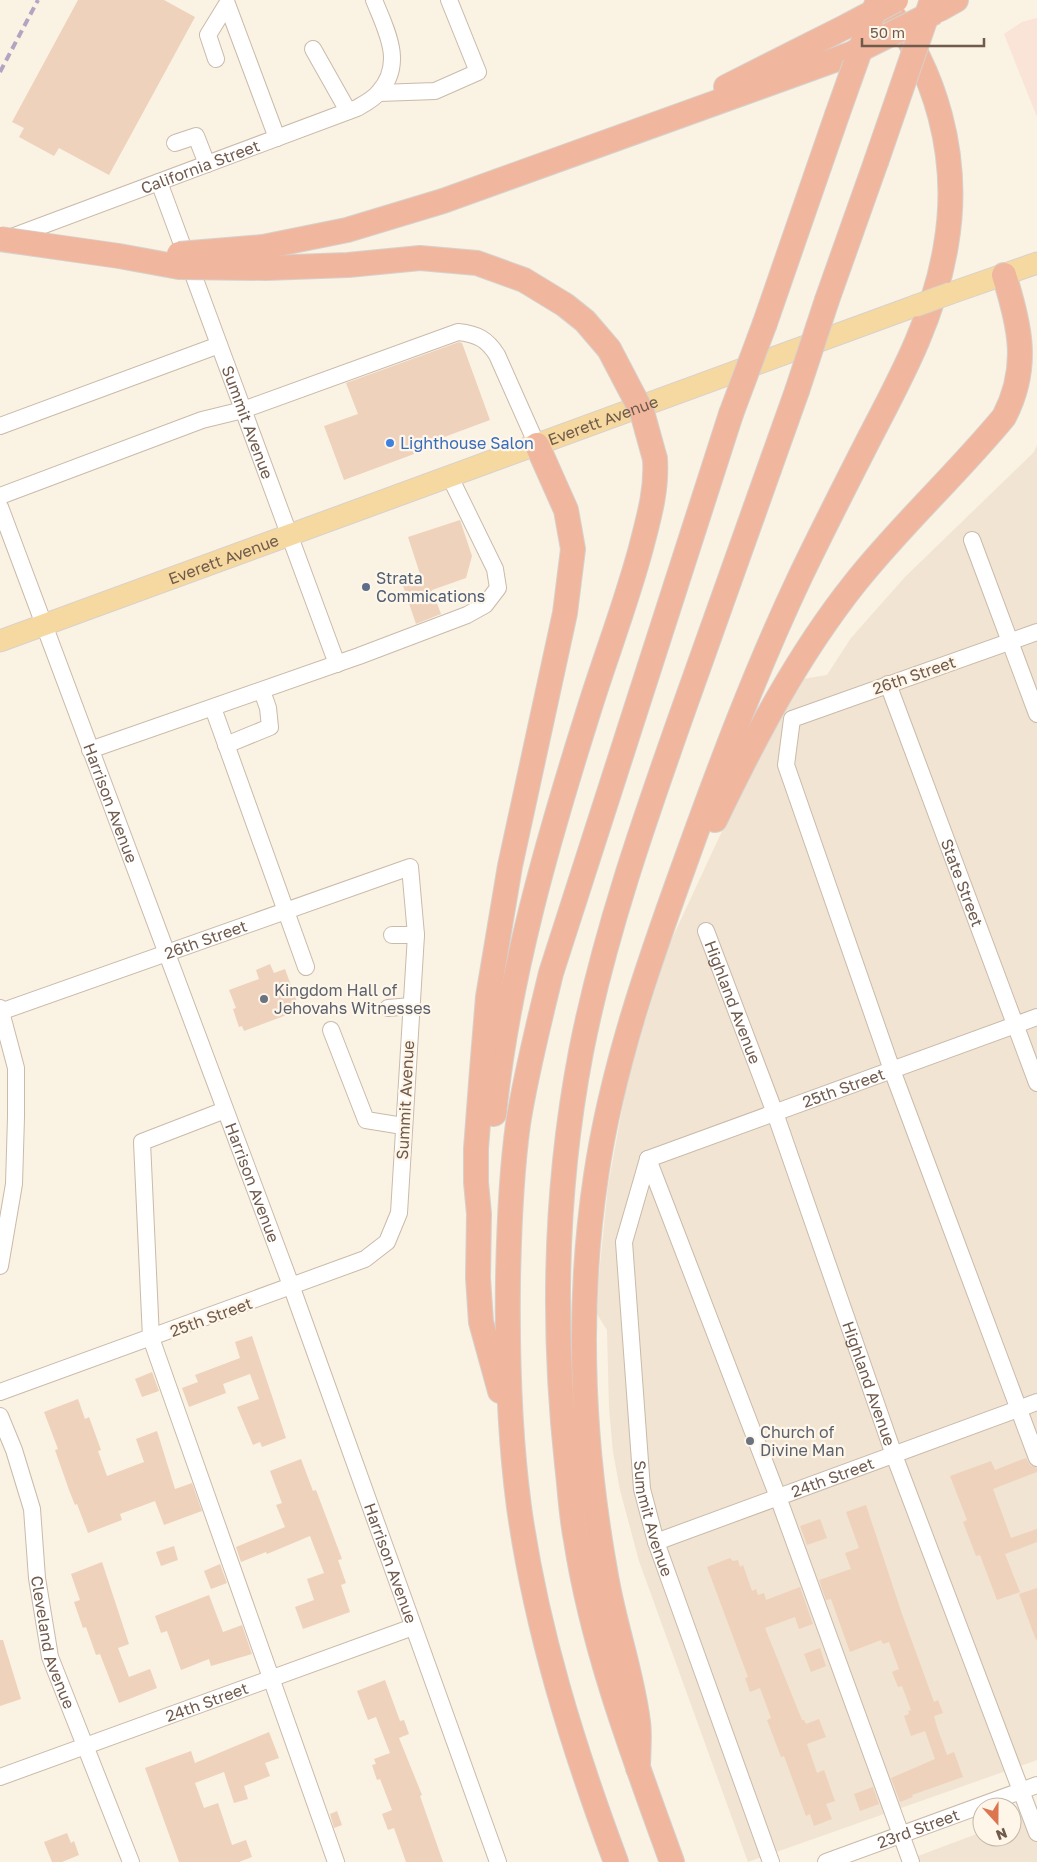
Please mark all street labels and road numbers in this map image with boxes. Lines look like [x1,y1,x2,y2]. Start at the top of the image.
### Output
street label: California Street [138,135,262,198]
street label: Summit Avenue [218,363,278,482]
street label: Everett Avenue [545,391,661,450]
street label: Everett Avenue [166,530,281,589]
street label: 26th Street [870,651,958,699]
street label: Harrison Avenue [79,740,142,866]
street label: State Street [937,836,988,929]
street label: 26th Street [161,915,250,963]
street label: Highland Avenue [700,937,765,1067]
street label: Summit Avenue [392,1040,418,1160]
street label: 25th Street [799,1063,887,1112]
street label: Harrison Avenue [221,1120,284,1245]
street label: 25th Street [167,1293,255,1341]
street label: Highland Avenue [838,1319,900,1448]
street label: 24th Street [788,1453,877,1501]
street label: Summit Avenue [630,1460,678,1579]
street label: Harrison Avenue [360,1500,421,1626]
street label: Cleveland Avenue [27,1574,79,1712]
street label: 24th Street [163,1678,251,1726]
street label: 23rd Street [874,1804,962,1853]

